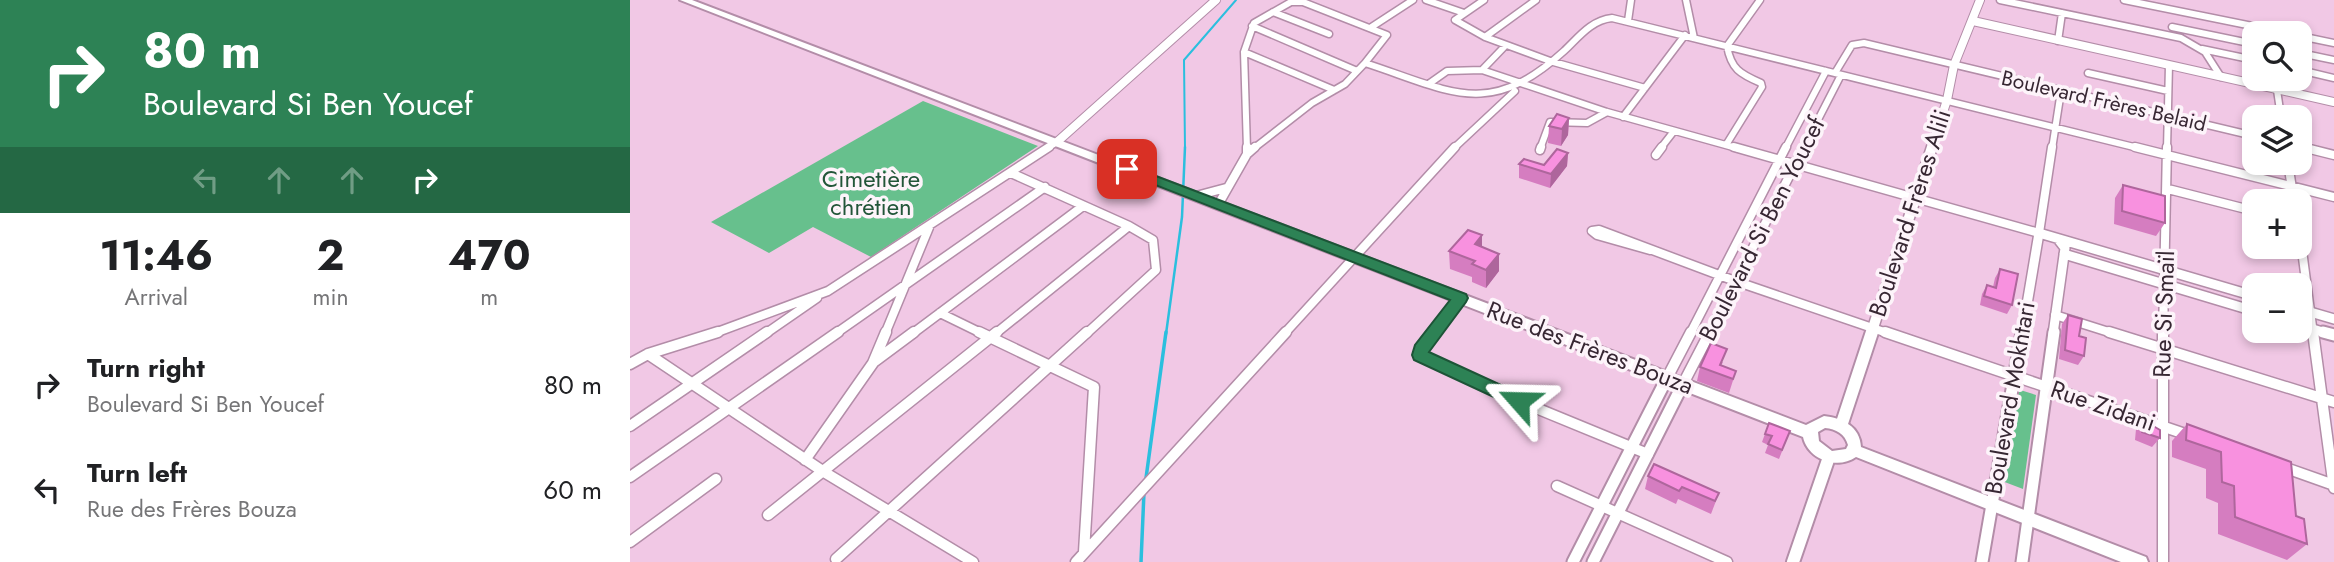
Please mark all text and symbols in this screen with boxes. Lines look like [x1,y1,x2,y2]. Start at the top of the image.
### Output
text: 80 m [143,16,261,86]
map controls [2242,21,2312,343]
button: search [2242,21,2312,91]
icon: right [28,28,119,119]
street label: Boulevard Frères Belaid [1999,63,2209,139]
text: Boulevard Si Ben Youcef [143,81,473,127]
street label: Boulevard Frères Alili [1859,105,1960,321]
button: layers [2242,105,2312,175]
street label: Boulevard Si Ben Youcef [1690,110,1834,347]
pin [1097,139,1157,199]
icon: arrive [1108,150,1146,188]
icon: left [187,161,225,199]
icon: ahead [260,161,298,199]
icon: ahead [333,161,371,199]
icon: right [406,161,444,199]
park label: Cimetière chrétien [822,161,920,224]
button: + [2242,189,2312,259]
text: 11:46 [99,225,213,286]
text: 2 [317,225,344,286]
text: 470 [448,225,531,286]
street label: Rue Si Smaïl [2144,250,2183,378]
button: − [2242,273,2312,343]
text: Arrival [125,280,188,314]
text: min [313,280,349,314]
text: m [480,280,498,314]
street label: Rue des Frères Bouza [1482,292,1699,403]
street label: Boulevard Mokhtari [1975,299,2044,497]
text: Turn right [87,349,205,387]
position arrow [1482,364,1556,438]
icon: right [28,366,66,404]
text: 80 m [544,366,602,404]
street label: Rue Zidani [2046,371,2160,440]
text: Boulevard Si Ben Youcef [87,387,324,421]
text: Turn left [87,454,187,492]
icon: left [28,471,66,509]
text: 60 m [543,471,602,509]
text: Rue des Frères Bouza [87,492,297,526]

